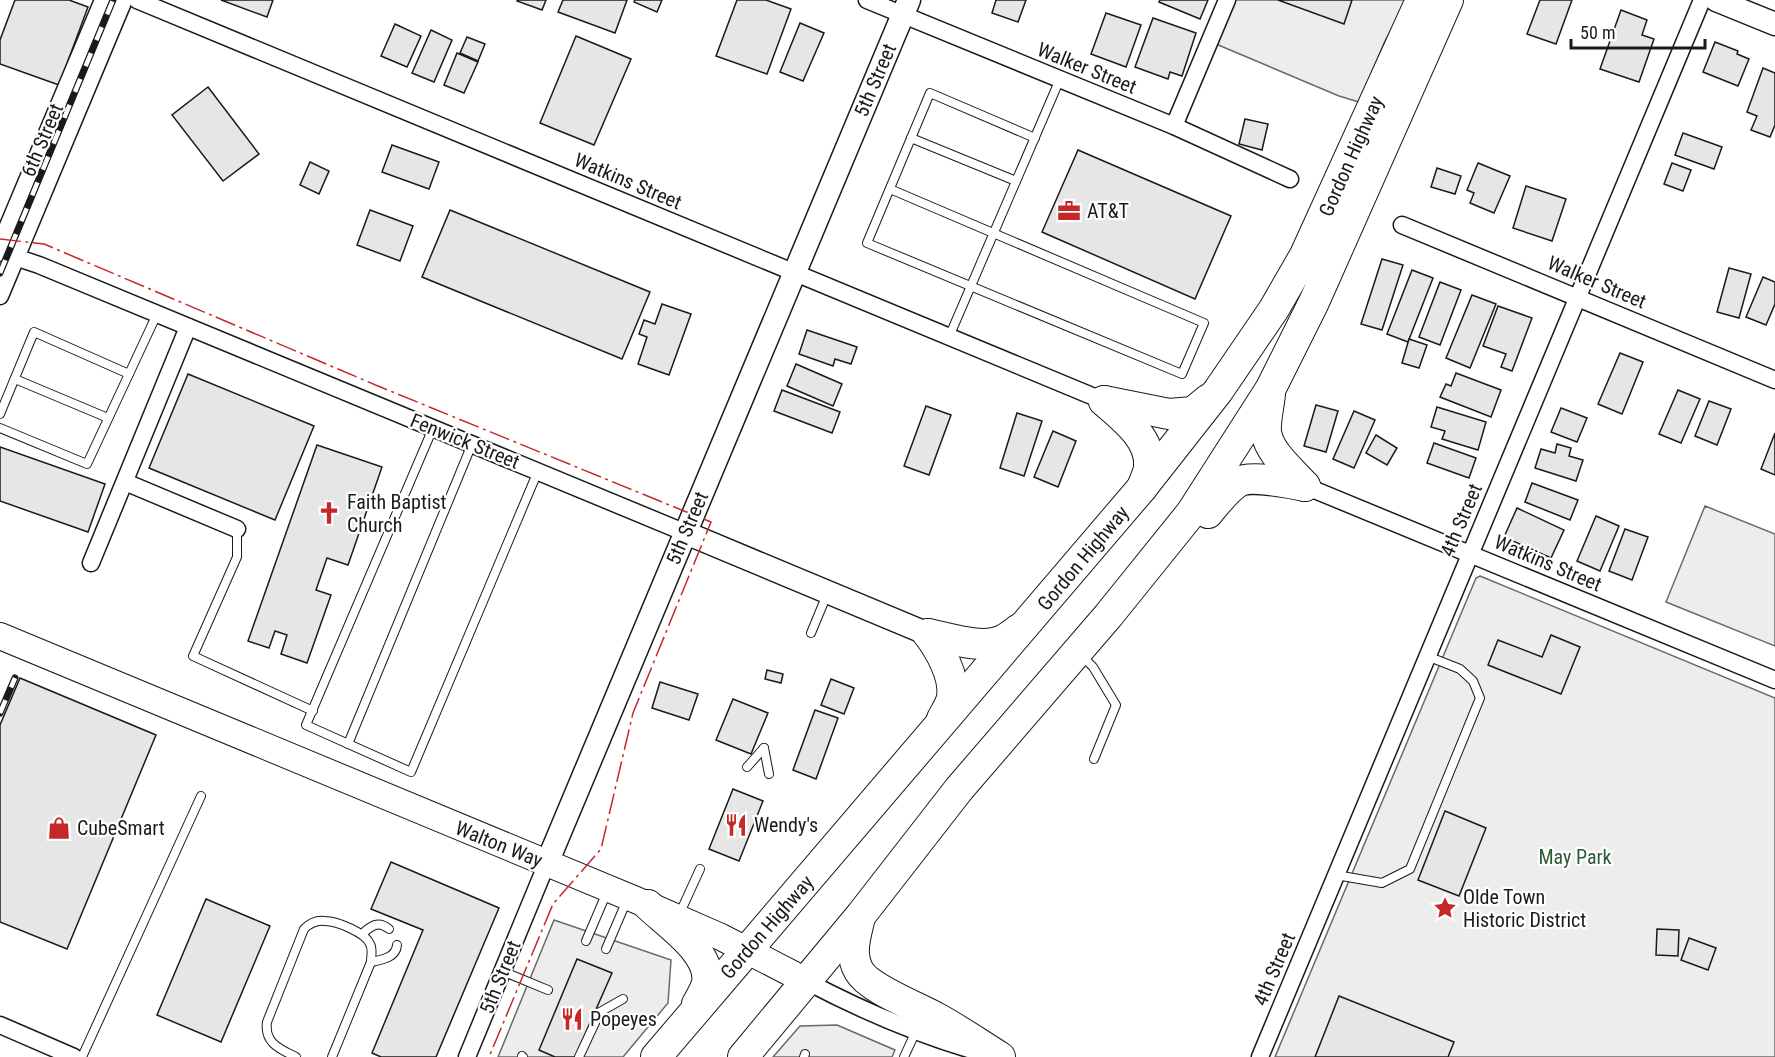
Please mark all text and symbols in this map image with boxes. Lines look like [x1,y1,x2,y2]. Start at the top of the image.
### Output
scale bar [1571,12,1704,50]
text: 50 m [1580,22,1615,43]
street label: Walker Street [1034,37,1140,99]
street label: 5th Street [849,40,901,120]
street label: Gordon Highway [1314,92,1388,220]
street label: 6th Street [16,100,68,180]
street label: Watkins Street [571,148,685,214]
office icon: AT&T [1056,198,1082,224]
place label: AT&T [1087,199,1129,223]
street label: Walker Street [1544,250,1650,314]
street label: Fenwick Street [407,408,523,474]
street label: 4th Street [1435,480,1487,560]
street label: 5th Street [661,488,713,568]
place label: Faith Baptist Church [347,490,447,537]
church icon: Faith Baptist Church [316,500,342,526]
street label: Gordon Highway [1032,501,1134,615]
street label: Watkins Street [1491,530,1605,596]
restaurant icon: Wendy's [723,812,749,838]
place label: Wendy's [754,813,818,837]
shop icon: CubeSmart [46,815,72,841]
place label: CubeSmart [77,816,165,840]
street label: Walton Way [452,816,546,872]
park label: May Park [1538,845,1612,869]
street label: Gordon Highway [716,870,818,984]
place label: Olde Town Historic District [1463,885,1586,932]
place icon: Olde Town Historic District [1432,895,1458,921]
street label: 4th Street [1248,929,1300,1009]
street label: 5th Street [474,937,526,1017]
restaurant icon: Popeyes [559,1006,585,1032]
place label: Popeyes [590,1007,657,1031]

